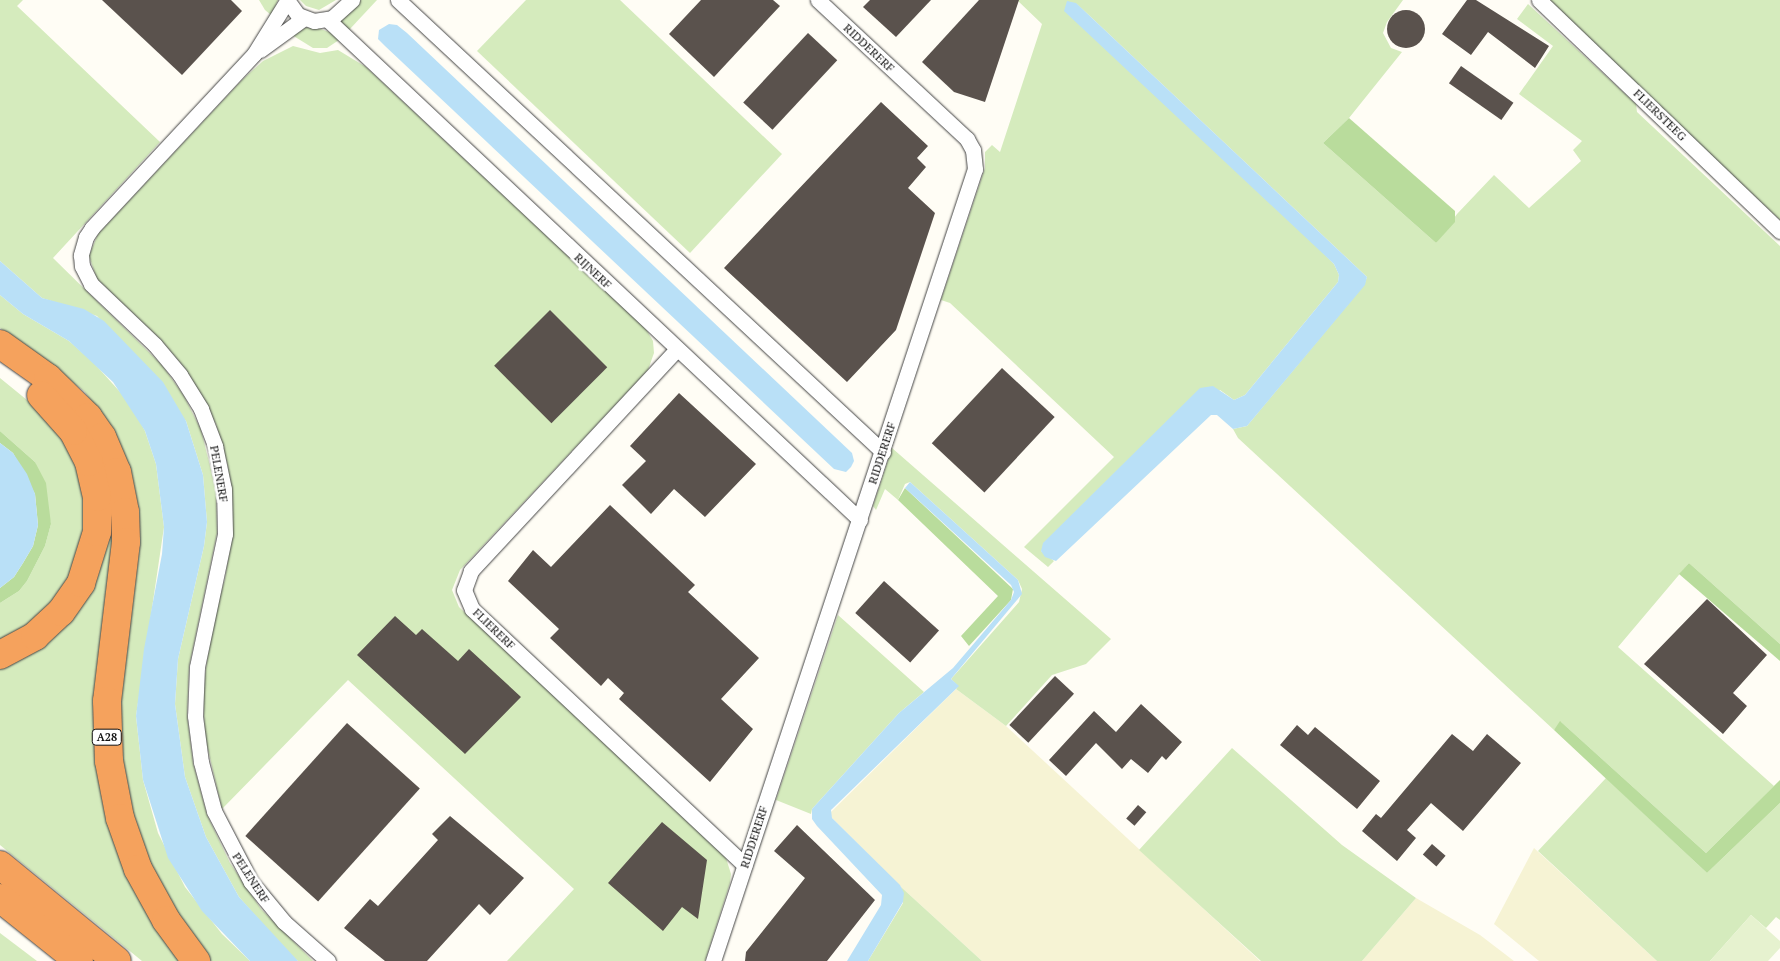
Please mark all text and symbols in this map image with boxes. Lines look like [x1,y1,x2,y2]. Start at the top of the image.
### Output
street label: RIDDERERF [840,21,898,75]
street label: FLIERSTEEG [1631,86,1689,144]
street label: RIJNERF [571,250,615,292]
street label: RIDDERERF [865,420,899,486]
street label: PELENERF [207,444,231,504]
street label: FLIERERF [470,605,518,653]
road number: A28 [91,729,123,746]
street label: RIDDERERF [737,804,771,870]
street label: PELENERF [229,850,273,906]

